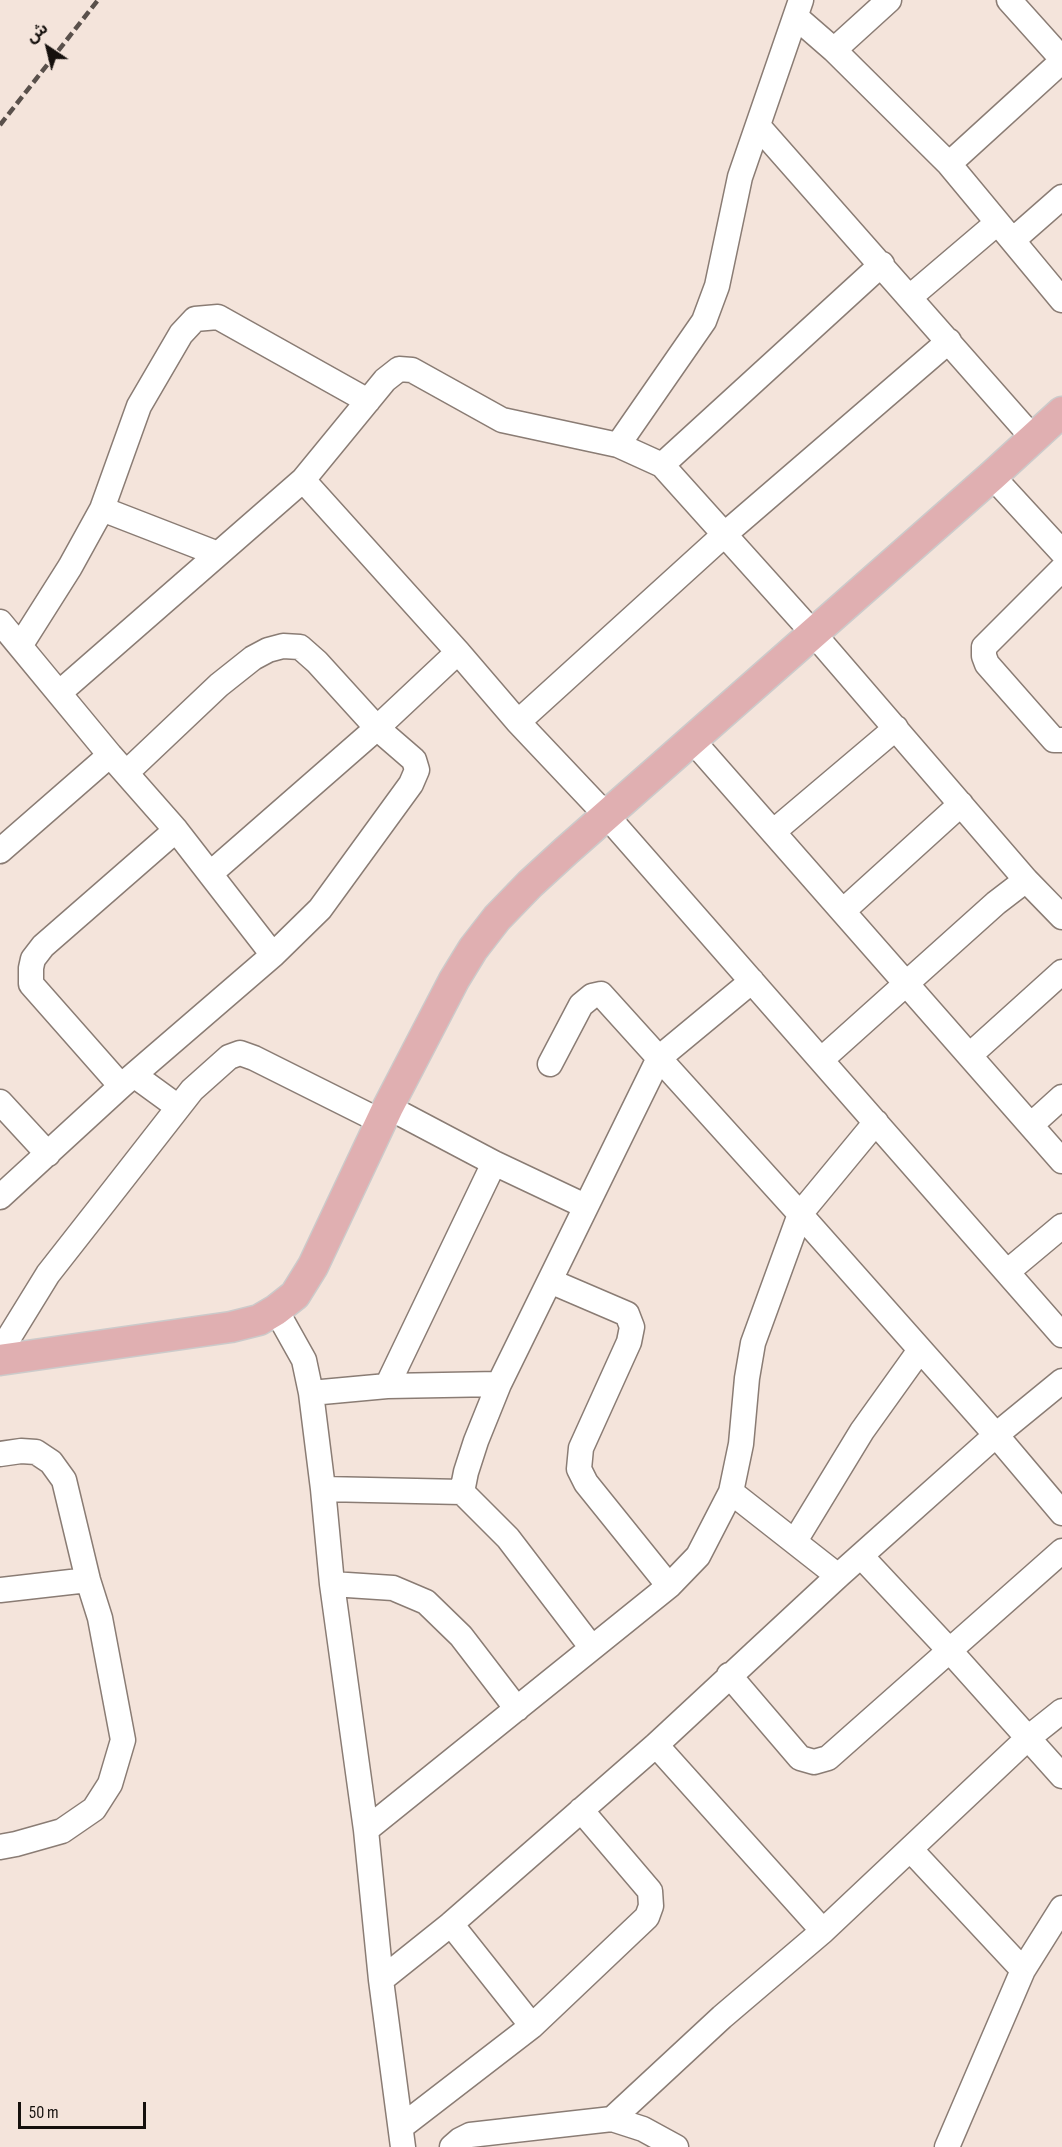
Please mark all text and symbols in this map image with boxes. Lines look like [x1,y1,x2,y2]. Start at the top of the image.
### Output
north arrow [18,18,78,78]
text: ش [23,19,52,47]
scale bar [21,2090,148,2128]
text: 50 m [29,2102,59,2123]

